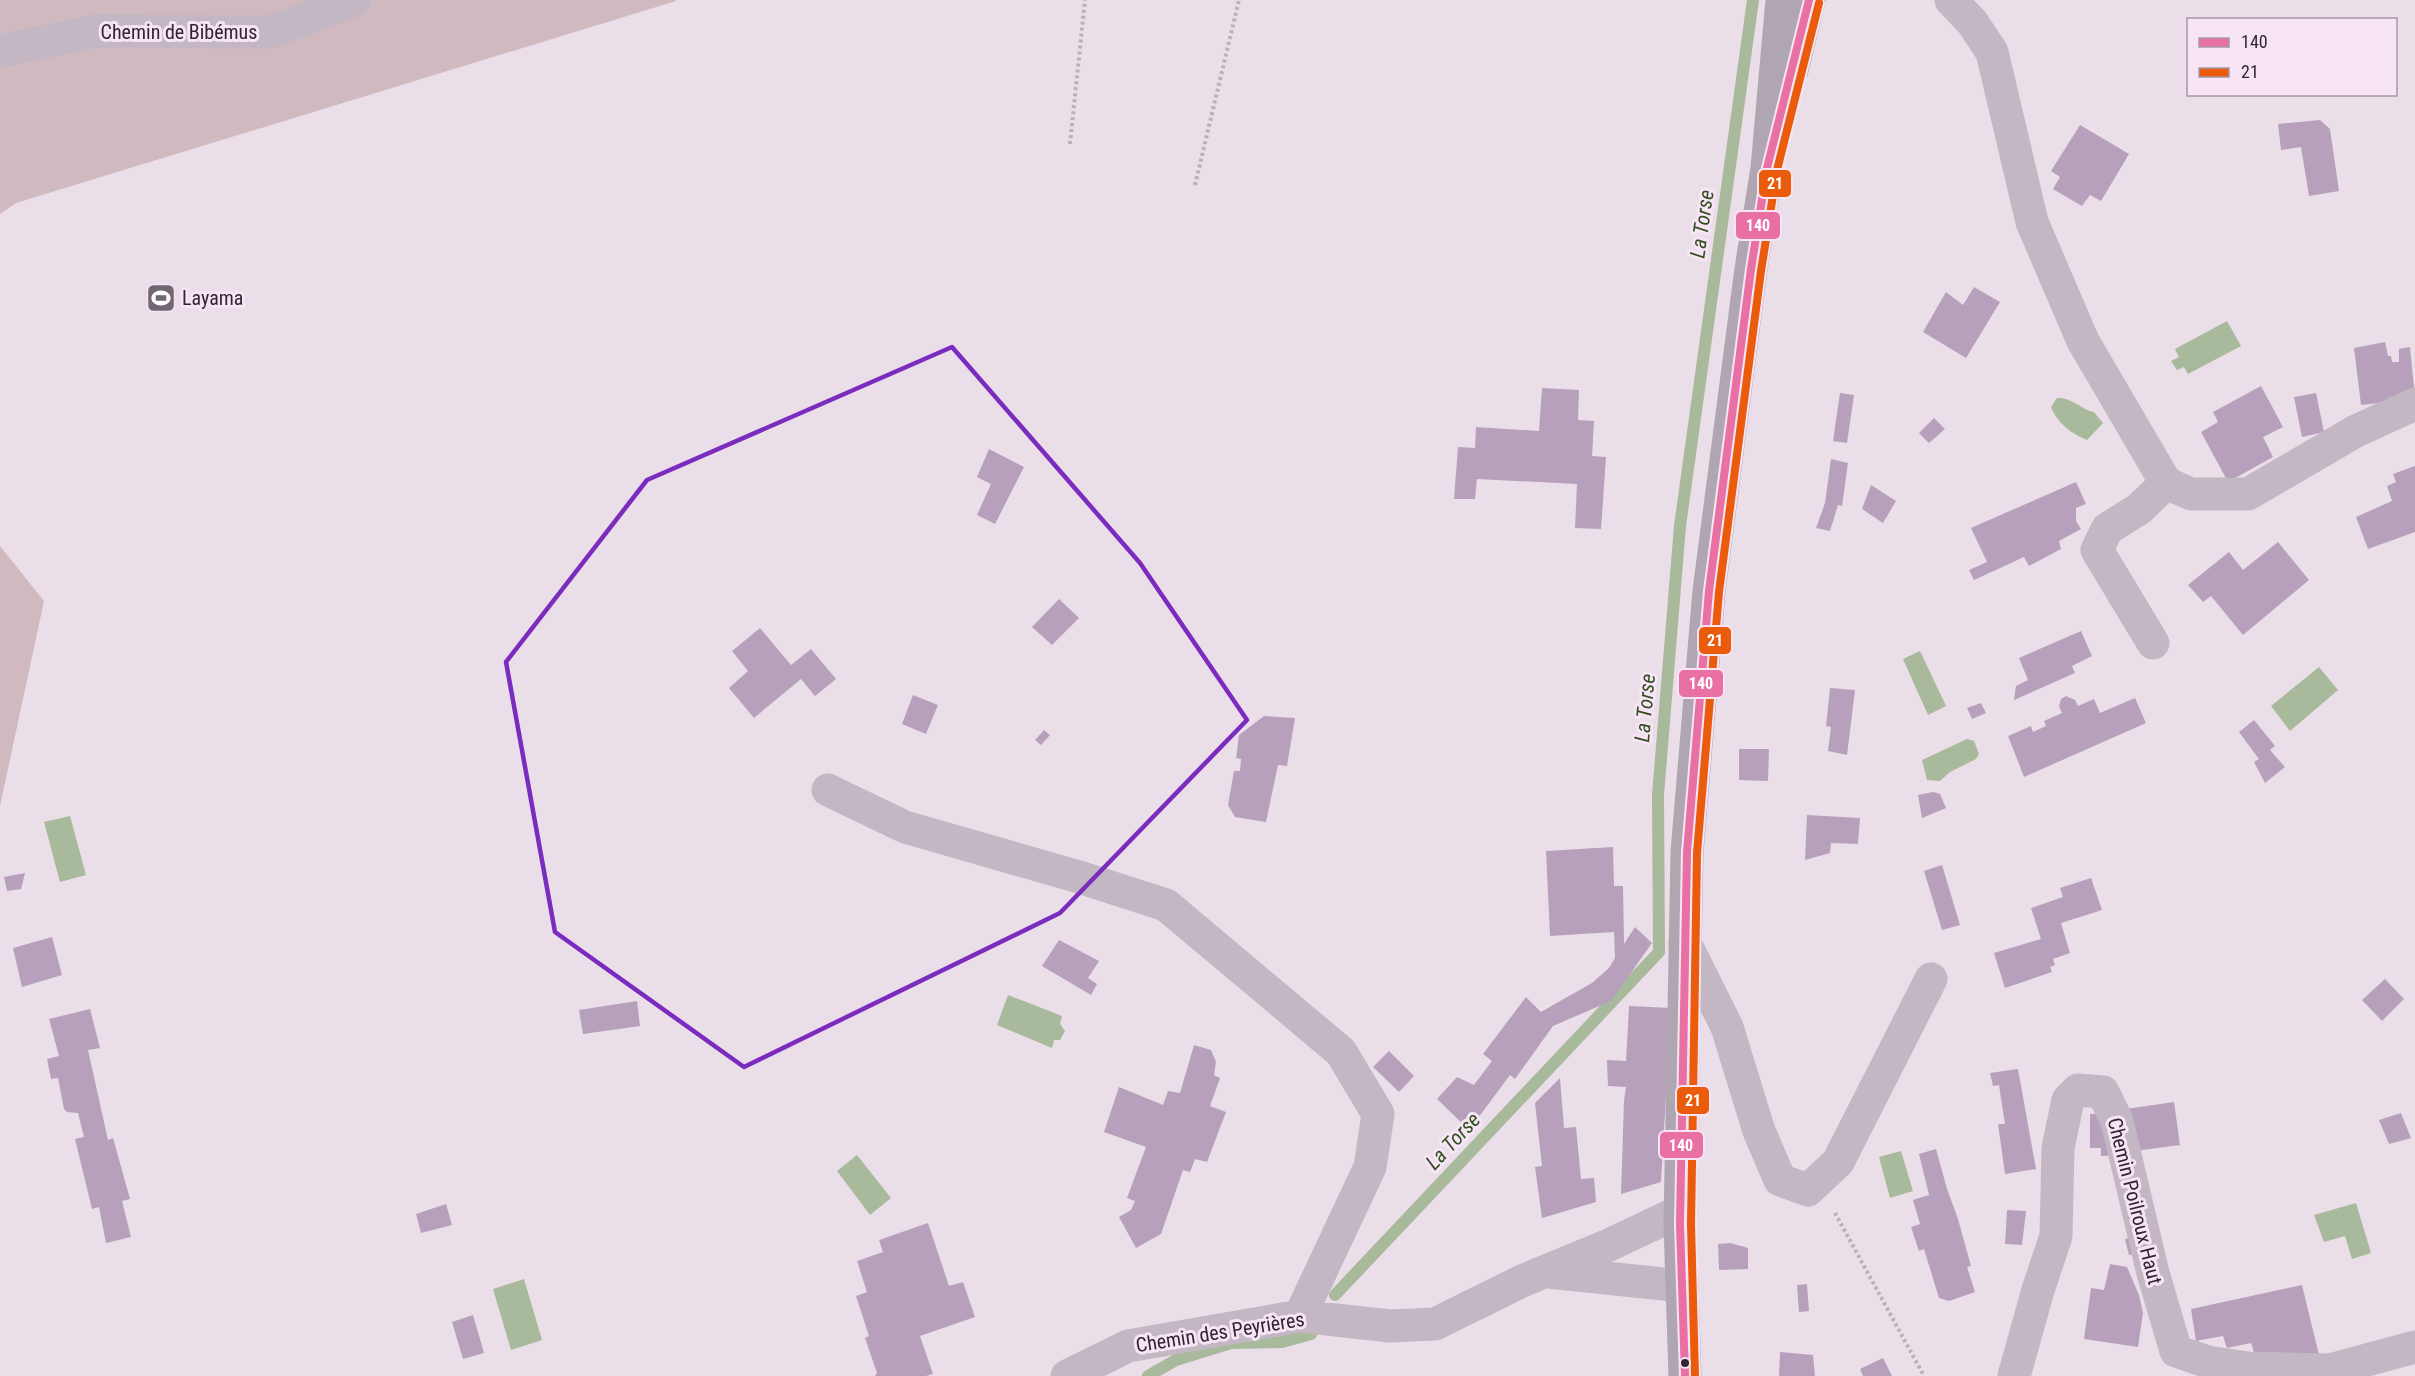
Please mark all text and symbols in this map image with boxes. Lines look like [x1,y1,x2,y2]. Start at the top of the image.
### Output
legend [2187,18,2397,96]
street label: Chemin de Bibémus [101,20,257,44]
text: 140 [2241,31,2268,52]
text: 21 [2241,61,2259,82]
line badge: 21 [1758,169,1792,198]
text: 21 [1767,174,1783,193]
water label: La Torse [1685,188,1719,260]
line badge: 140 [1735,211,1781,240]
text: 140 [1746,216,1770,235]
sports icon: Layama [145,282,177,314]
place label: Layama [182,286,243,310]
line badge: 21 [1698,626,1732,655]
text: 21 [1707,631,1723,650]
line badge: 140 [1678,669,1724,698]
water label: La Torse [1630,673,1660,743]
text: 140 [1689,674,1713,693]
line badge: 21 [1676,1086,1710,1115]
text: 21 [1685,1091,1701,1110]
water label: La Torse [1421,1108,1485,1174]
street label: Chemin Poilroux Haut [2103,1115,2167,1287]
line badge: 140 [1659,1131,1704,1159]
text: 140 [1669,1136,1693,1155]
street label: Chemin des Peyrières [1134,1307,1306,1357]
unlabelled marker [1679,1357,1691,1369]

